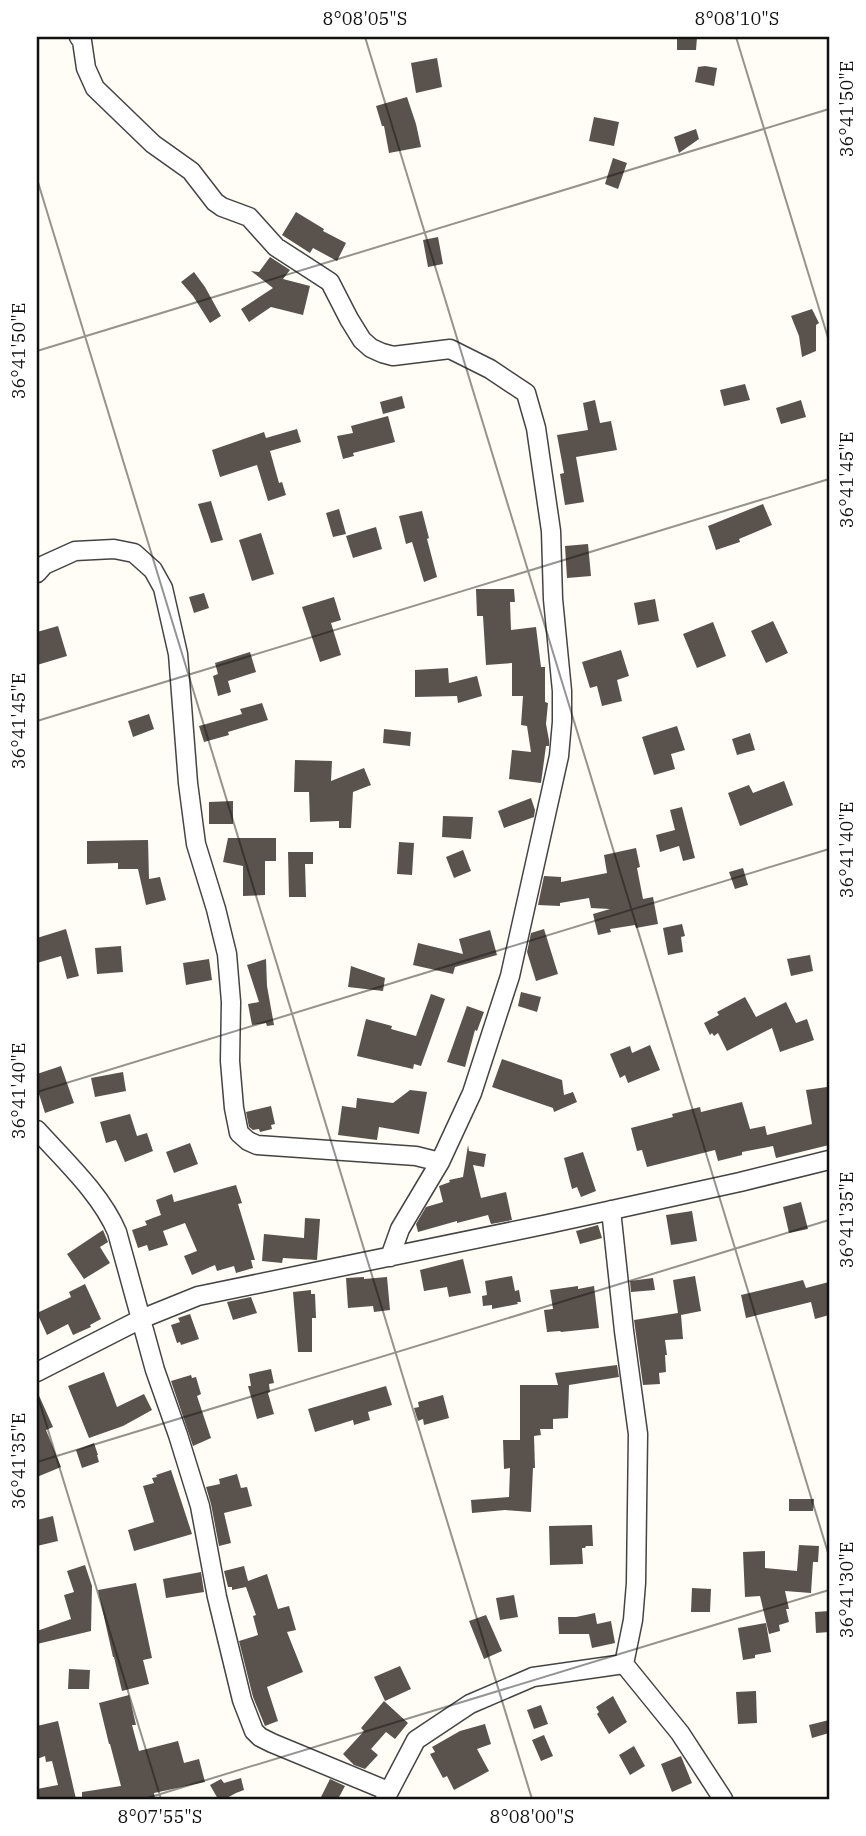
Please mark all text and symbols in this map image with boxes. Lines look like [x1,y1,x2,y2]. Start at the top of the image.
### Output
text: 8°08'05"S [323,7,407,30]
text: 8°08'10"S [695,7,779,30]
text: 36°41'50"E [835,61,858,157]
text: 36°41'50"E [7,303,30,399]
text: 36°41'45"E [835,432,858,528]
text: 36°41'45"E [7,673,30,769]
text: 36°41'40"E [835,802,858,898]
text: 36°41'40"E [7,1043,30,1139]
text: 36°41'35"E [835,1172,858,1268]
text: 36°41'35"E [7,1413,30,1509]
text: 36°41'30"E [835,1542,858,1638]
text: 8°07'55"S [118,1805,202,1828]
text: 8°08'00"S [490,1805,574,1828]

